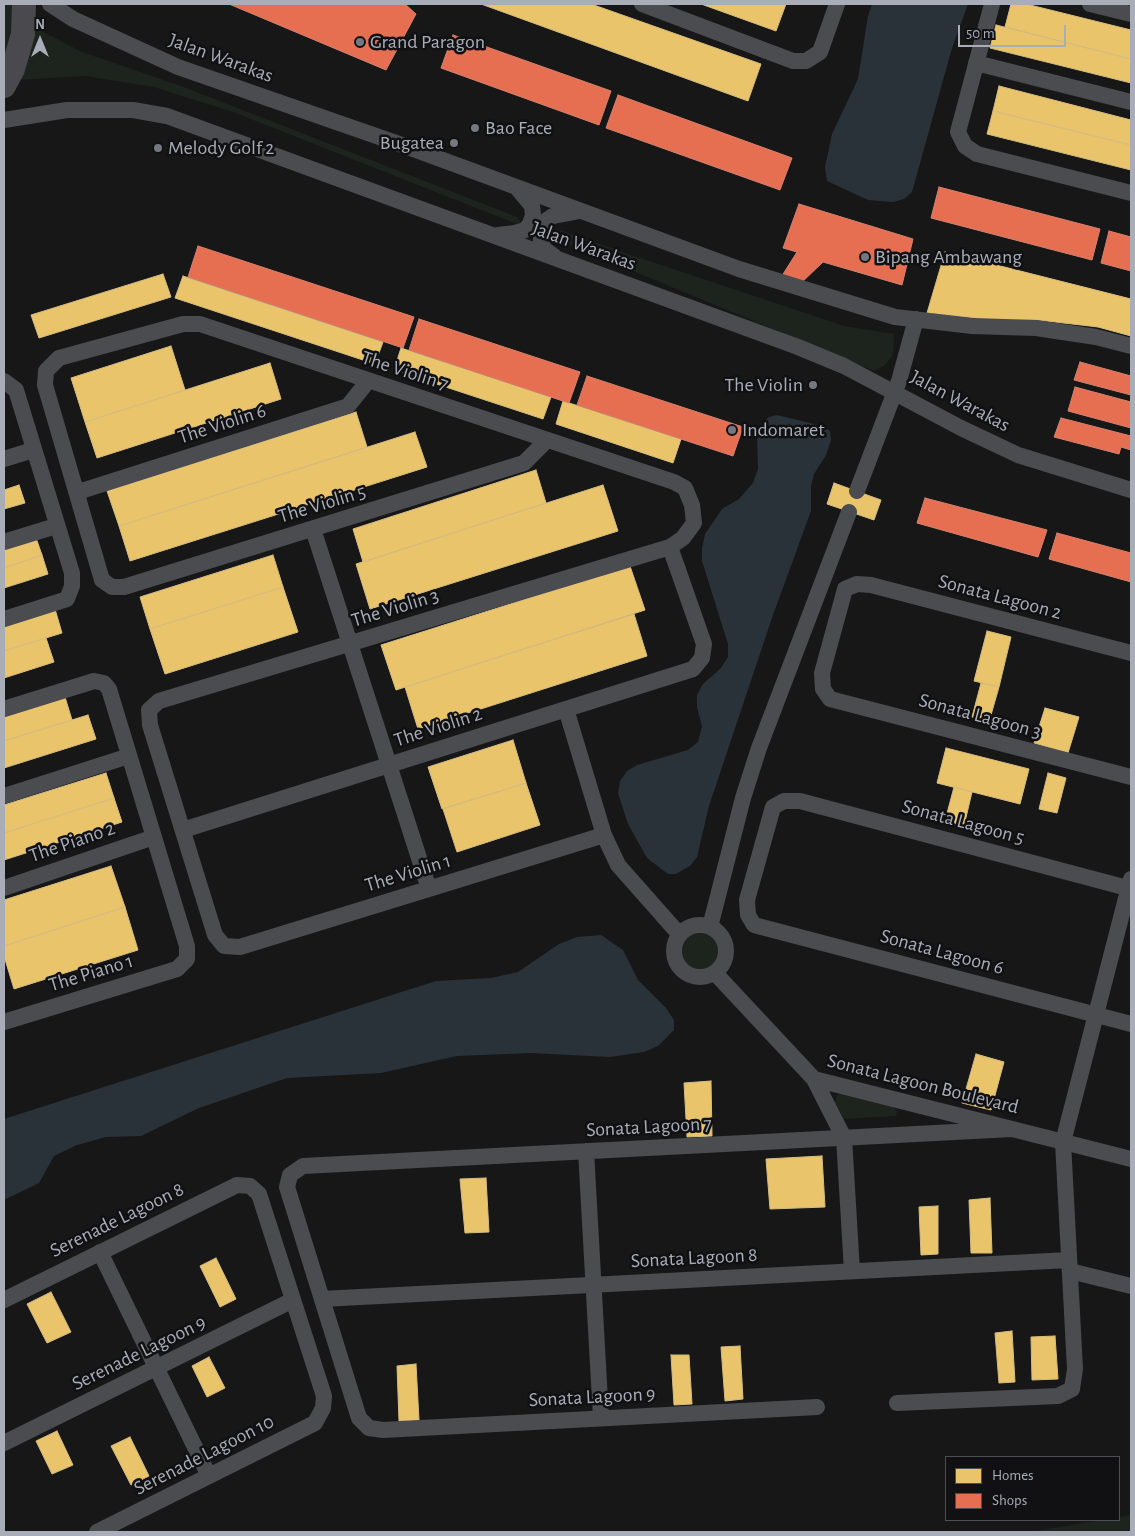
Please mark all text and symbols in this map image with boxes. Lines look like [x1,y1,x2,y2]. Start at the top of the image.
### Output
north arrow [15,15,65,65]
scale bar [960,15,1068,47]
text: N [35,18,45,32]
text: 50 m [966,26,995,41]
street label: Jalan Warakas [166,28,276,88]
place label: Grand Paragon [370,30,485,54]
marker: Grand Paragon [354,36,366,48]
place label: Bao Face [485,116,552,140]
marker: Bao Face [469,122,481,134]
place label: Bugatea [380,131,444,155]
place label: Melody Golf 2 [168,136,274,160]
marker: Bugatea [448,137,460,149]
marker: Melody Golf 2 [152,142,164,154]
street label: Jalan Warakas [529,216,639,276]
place label: Bipang Ambawang [875,245,1022,269]
marker: Bipang Ambawang [859,251,871,263]
street label: The Violin 7 [358,346,452,396]
street label: Jalan Warakas [906,365,1014,437]
place label: The Violin [724,373,803,397]
marker: The Violin [807,379,819,391]
street label: The Violin 6 [175,398,269,450]
place label: Indomaret [742,418,825,442]
marker: Indomaret [726,424,738,436]
street label: The Violin 5 [275,479,369,529]
street label: Sonata Lagoon 2 [936,569,1064,625]
street label: The Violin 3 [348,583,442,633]
street label: Sonata Lagoon 3 [916,688,1044,744]
street label: The Violin 2 [391,702,485,752]
street label: Sonata Lagoon 5 [899,794,1027,850]
street label: The Piano 2 [26,816,118,868]
street label: The Violin 1 [362,849,454,897]
street label: Sonata Lagoon 6 [878,924,1006,980]
street label: The Piano 1 [46,949,136,997]
street label: Sonata Lagoon Boulevard [825,1049,1021,1119]
street label: Sonata Lagoon 7 [586,1112,712,1142]
street label: Serenade Lagoon 8 [46,1177,188,1263]
street label: Sonata Lagoon 8 [630,1243,758,1273]
street label: Serenade Lagoon 9 [68,1310,210,1396]
street label: Sonata Lagoon 9 [528,1382,656,1412]
street label: Serenade Lagoon 10 [130,1409,278,1501]
legend [945,1456,1120,1521]
text: Homes [992,1468,1034,1483]
text: Shops [992,1493,1027,1508]

